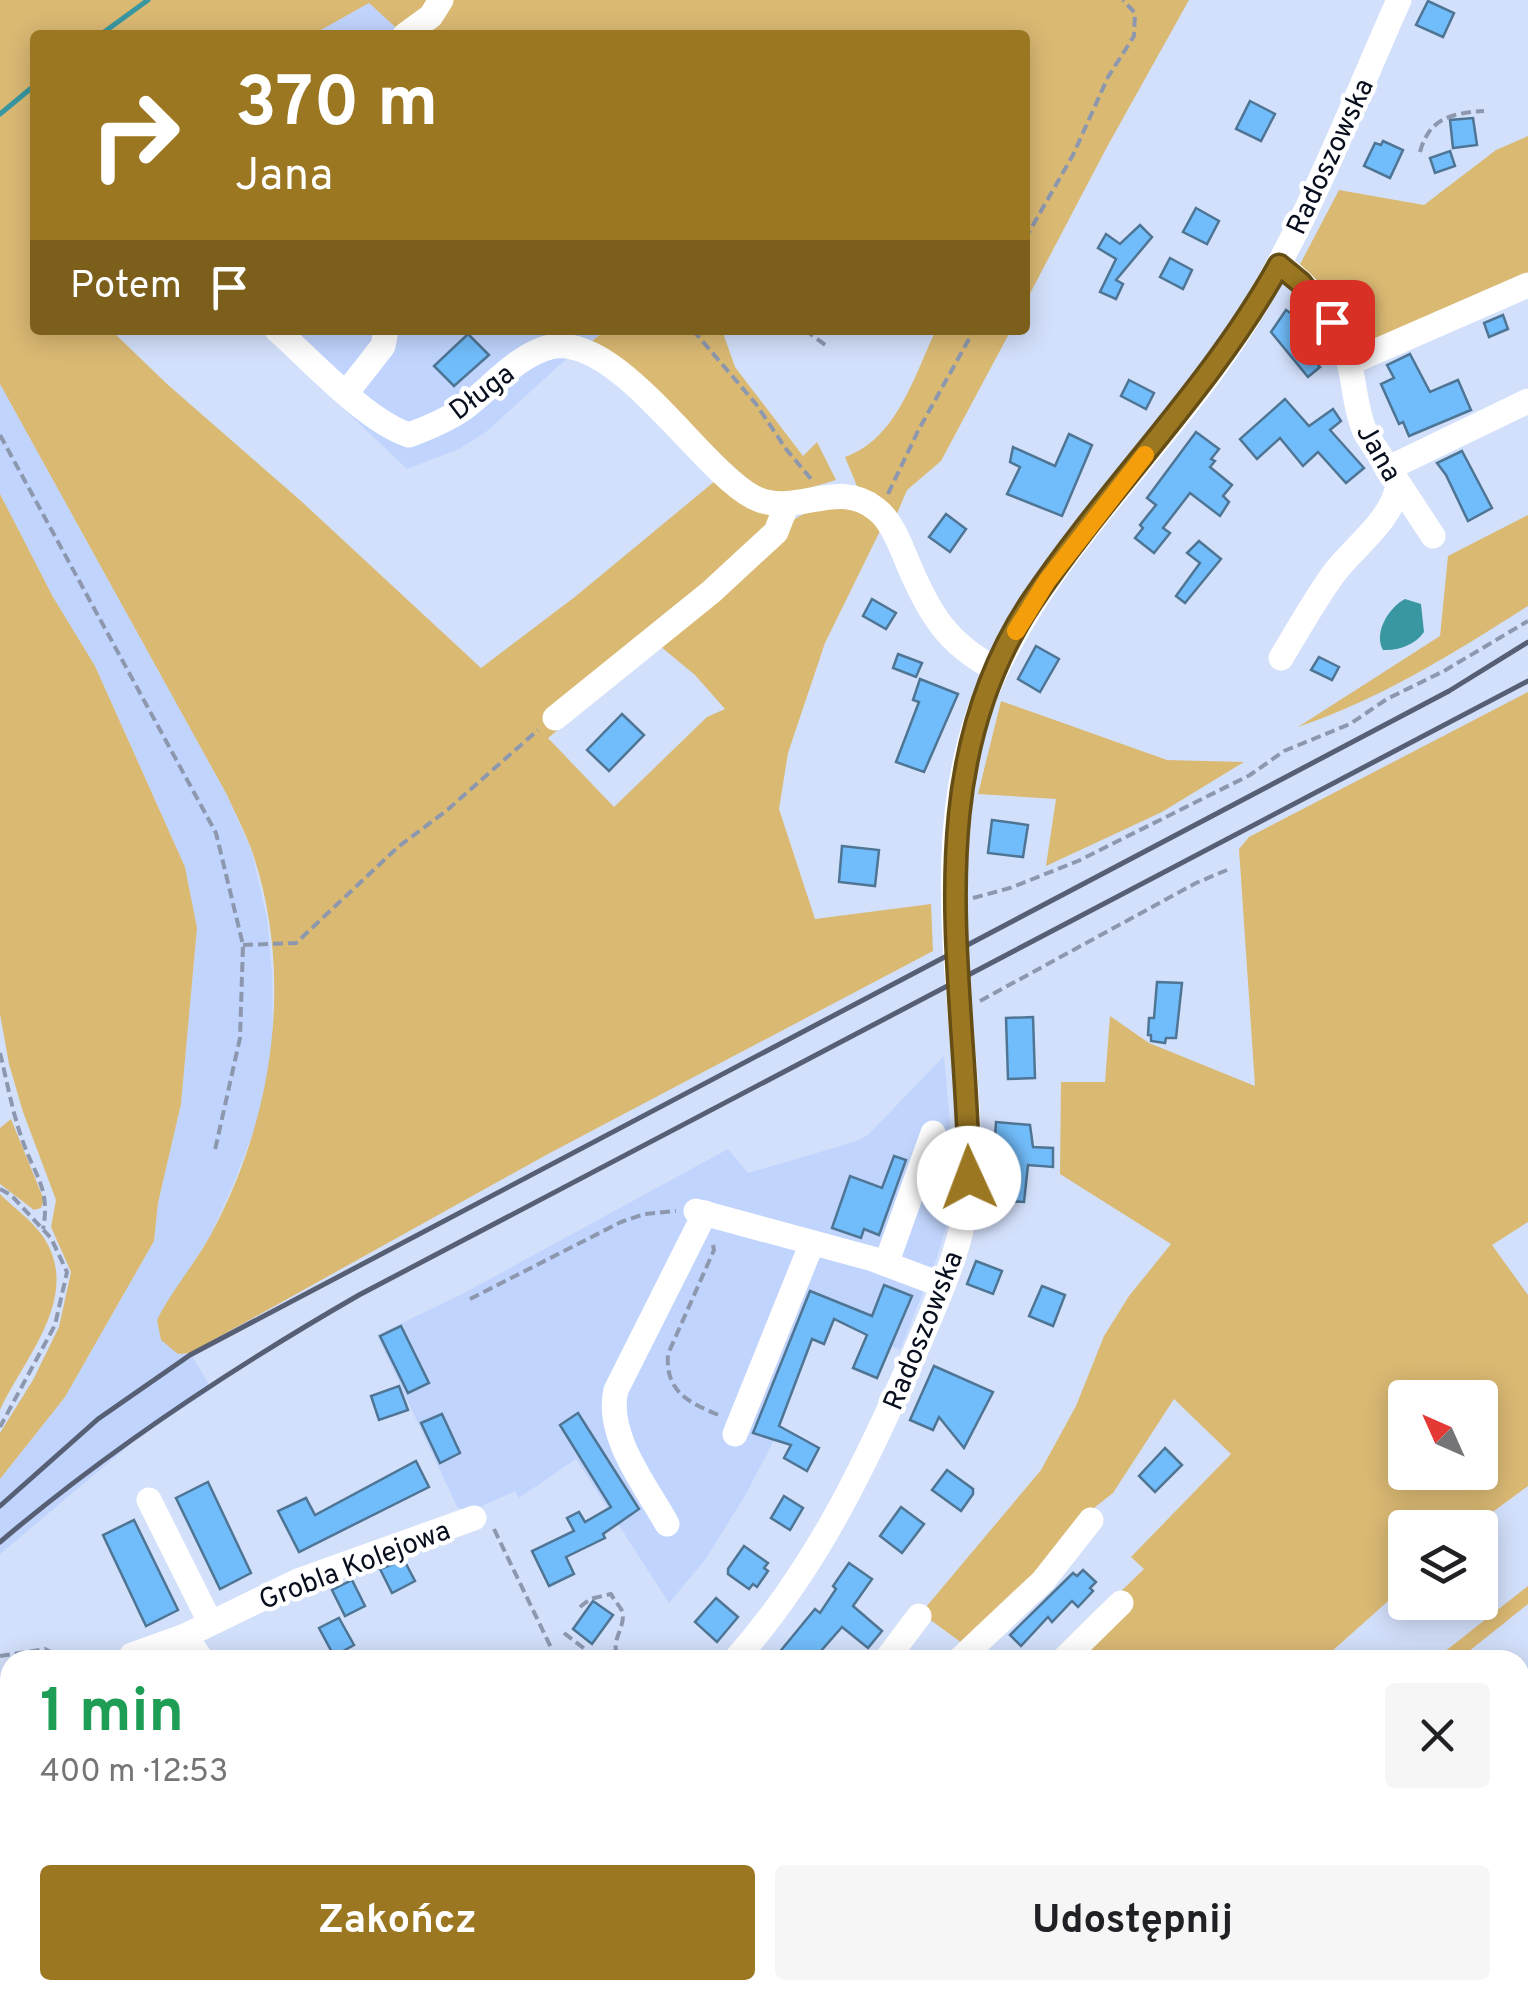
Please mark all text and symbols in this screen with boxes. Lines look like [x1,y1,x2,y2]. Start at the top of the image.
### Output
text: 370 m [235,62,438,151]
icon: right [70,70,200,200]
street label: Radoszowska [1280,73,1384,241]
text: Jana [235,149,333,206]
icon: arrive [202,260,257,315]
text: Potem [70,263,182,312]
pin [1290,280,1375,365]
icon: arrive [1305,295,1360,350]
street label: Długa [443,357,523,430]
street label: Jana [1347,418,1408,489]
position arrow [917,1126,1021,1230]
street label: Radoszowska [877,1246,973,1416]
north arrow [1388,1380,1498,1490]
map controls [1388,1380,1498,1620]
button: layers [1388,1510,1498,1620]
street label: Grobla Kolejowa [254,1514,456,1620]
text: 1 min [40,1677,184,1753]
button: close [1385,1683,1490,1788]
text: 400 m · 12:53 [40,1753,228,1793]
button: Zakończ [40,1865,755,1980]
button: Udostępnij [775,1865,1490,1980]

